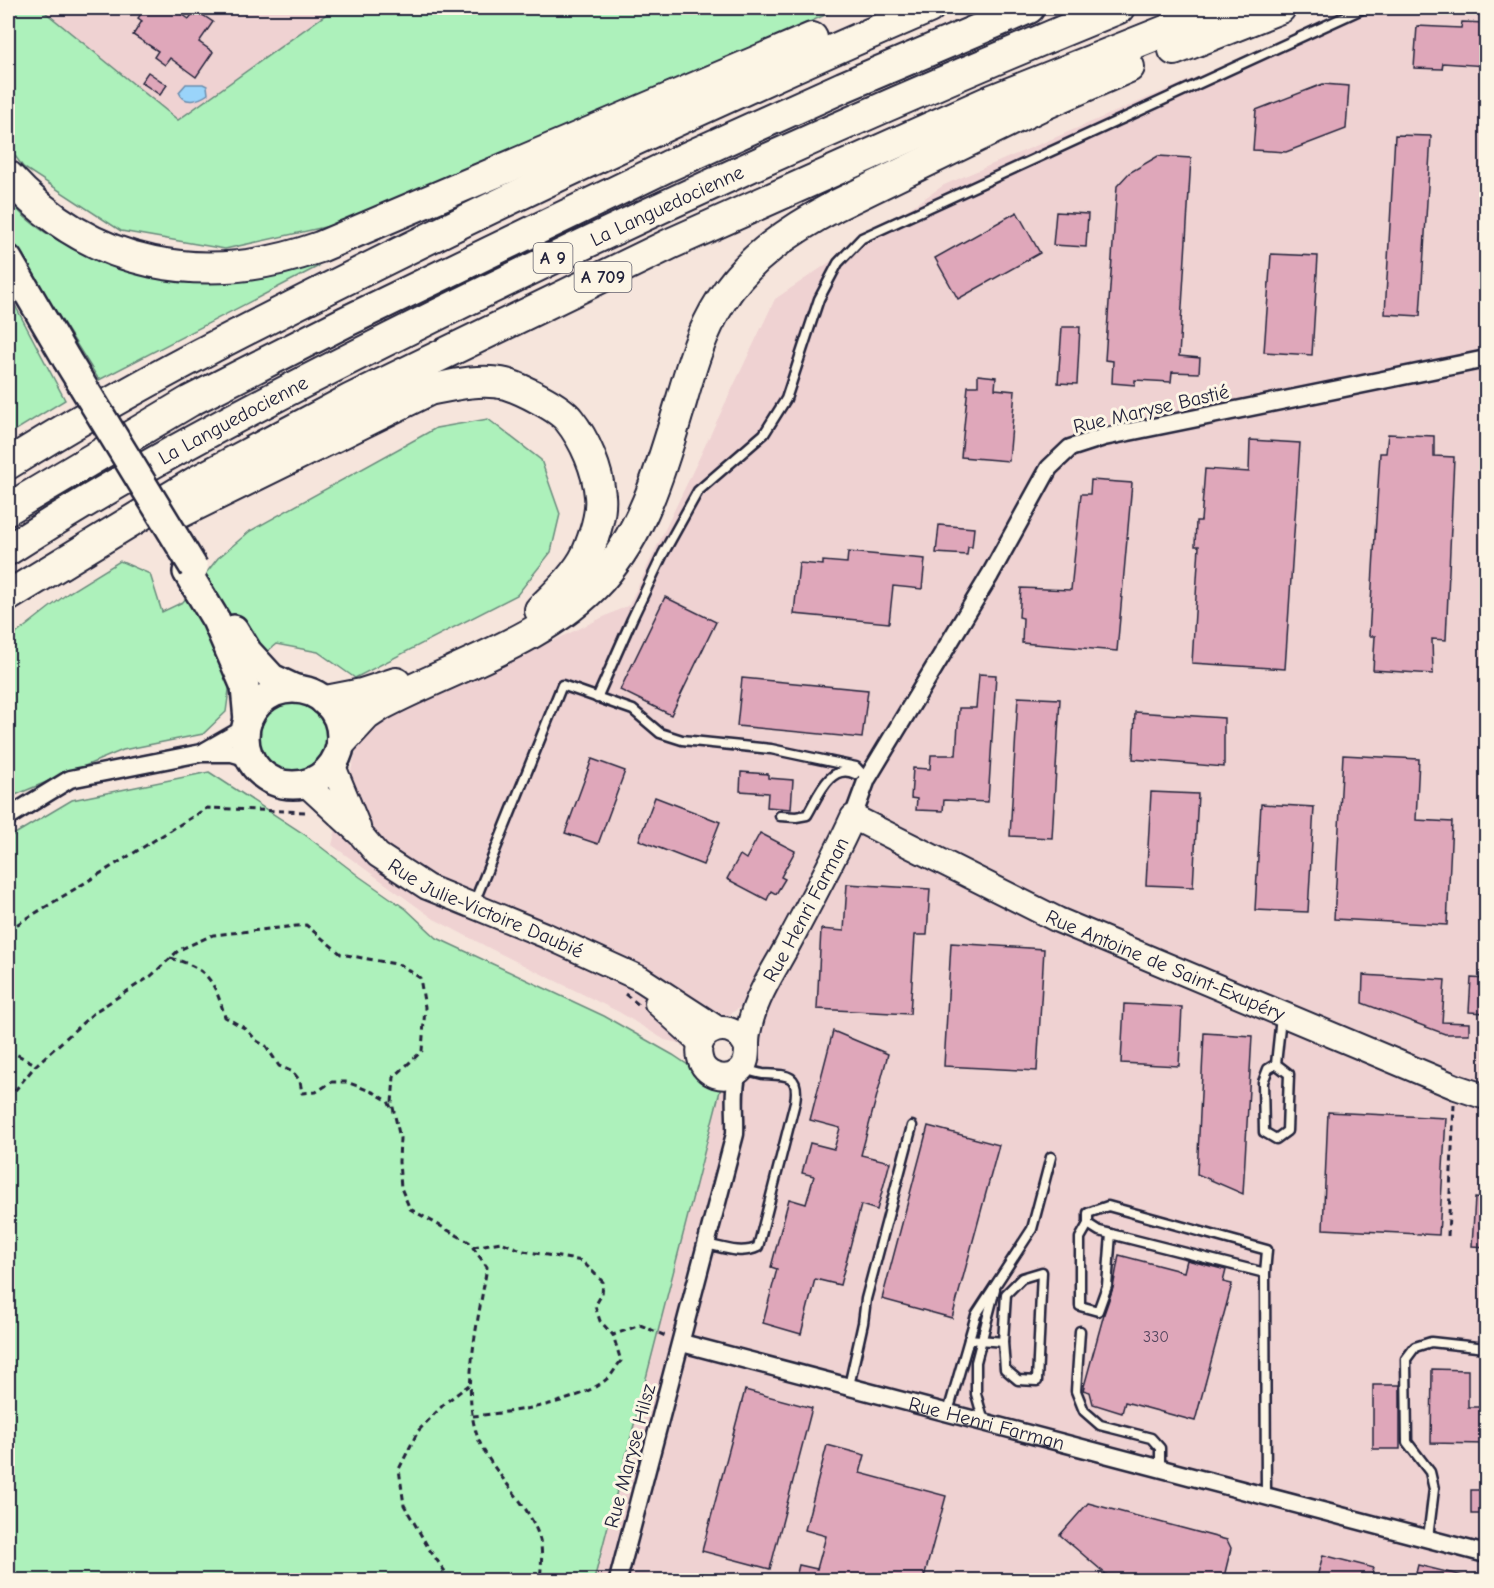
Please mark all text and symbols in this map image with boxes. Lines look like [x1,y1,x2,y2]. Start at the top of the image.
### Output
street label: La Languedocienne [586,160,747,251]
road number: A 9 [534,243,572,273]
road number: A 709 [574,262,632,292]
street label: La Languedocienne [154,371,312,469]
street label: Rue Maryse Bastié [1071,380,1231,438]
street label: Rue Henri Farman [758,834,853,986]
street label: Rue Julie-Victoire Daubié [384,853,587,963]
street label: Rue Antoine de Saint-Exupéry [1042,904,1289,1025]
house number: 330 [1143,1328,1169,1346]
street label: Rue Maryse Hilsz [600,1381,660,1531]
street label: Rue Henri Farman [906,1391,1067,1454]

